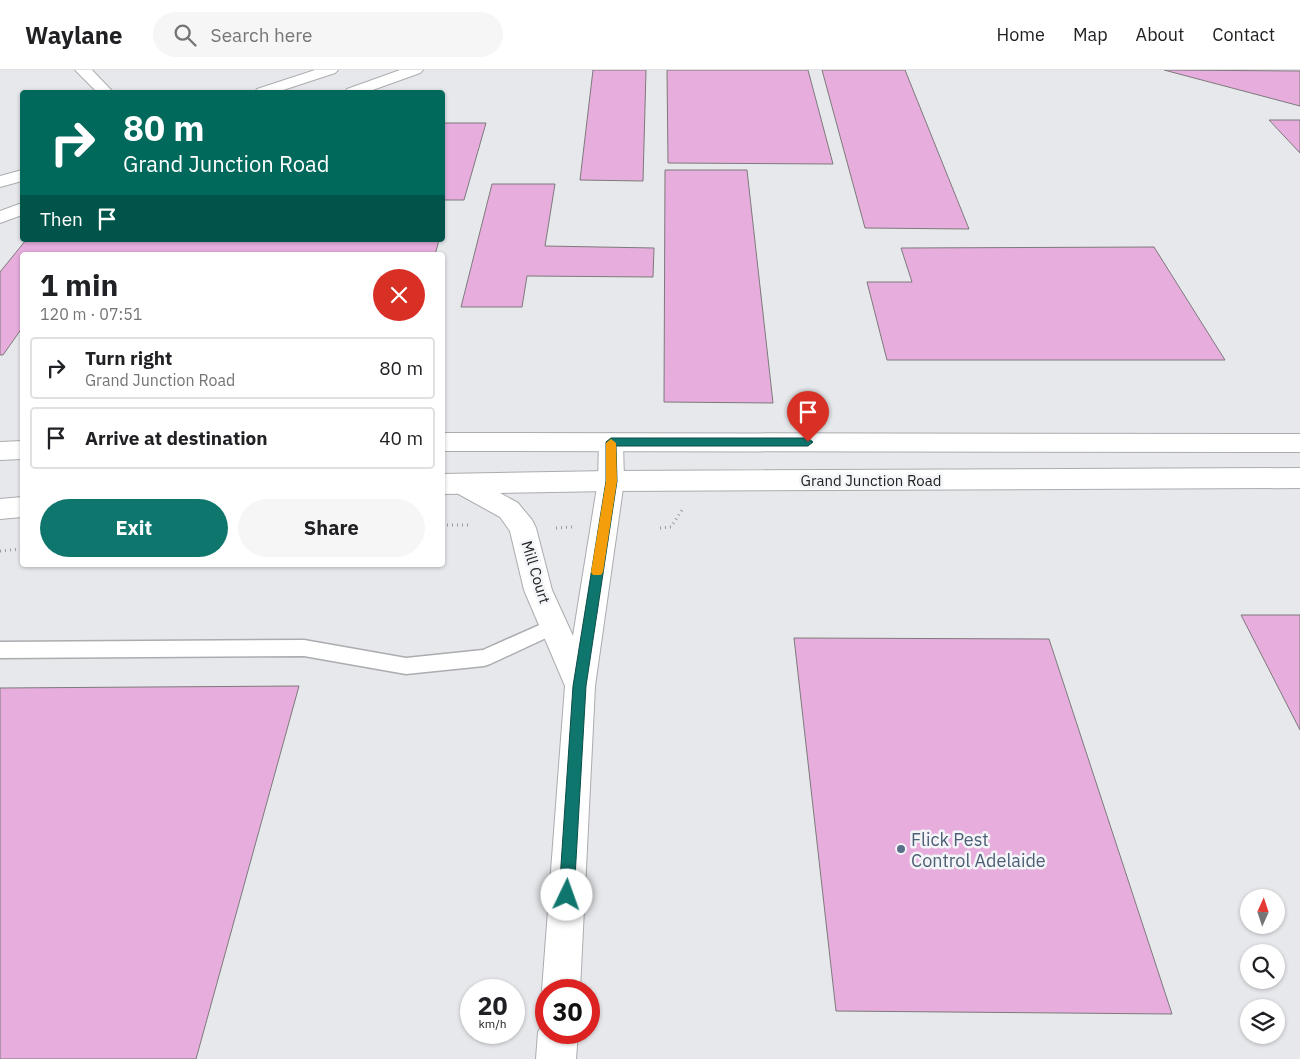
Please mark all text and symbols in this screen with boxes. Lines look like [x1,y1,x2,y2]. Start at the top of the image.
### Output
search box [153,12,503,57]
text: Waylane [25,19,123,51]
icon: search [171,21,199,49]
text: Search here [211,23,312,47]
text: Home [997,23,1045,46]
text: Map [1073,23,1108,46]
text: About [1136,23,1184,46]
text: Contact [1212,23,1275,46]
text: 80 m [123,105,205,151]
icon: right [40,110,105,175]
text: Grand Junction Road [123,149,330,178]
icon: arrive [93,205,121,233]
text: Then [40,207,83,231]
text: 1 min [40,265,118,304]
button: close [373,269,425,321]
text: 120 m · 07:51 [40,304,142,324]
text: Turn right [85,346,172,370]
icon: right [42,354,70,382]
text: 80 m [379,356,423,380]
text: Grand Junction Road [85,370,235,390]
pin [787,391,829,442]
icon: arrive [794,398,822,426]
icon: arrive [42,424,70,452]
text: Arrive at destination [85,426,268,450]
text: 40 m [379,426,423,450]
street label: Grand Junction Road [801,471,941,490]
button: Exit [40,499,228,557]
button: Share [238,499,425,557]
street label: Mill Court [517,538,555,606]
place label: Flick Pest Control Adelaide [911,828,1046,872]
marker: Flick Pest Control Adelaide [895,843,907,855]
position arrow [540,868,592,920]
north arrow [1240,889,1285,934]
map controls [1240,889,1285,1044]
button: search [1240,944,1285,989]
speed limit sign: 30 [535,979,600,1044]
text: 20 [477,989,508,1022]
button: layers [1240,999,1285,1044]
text: km/h [478,1016,507,1031]

